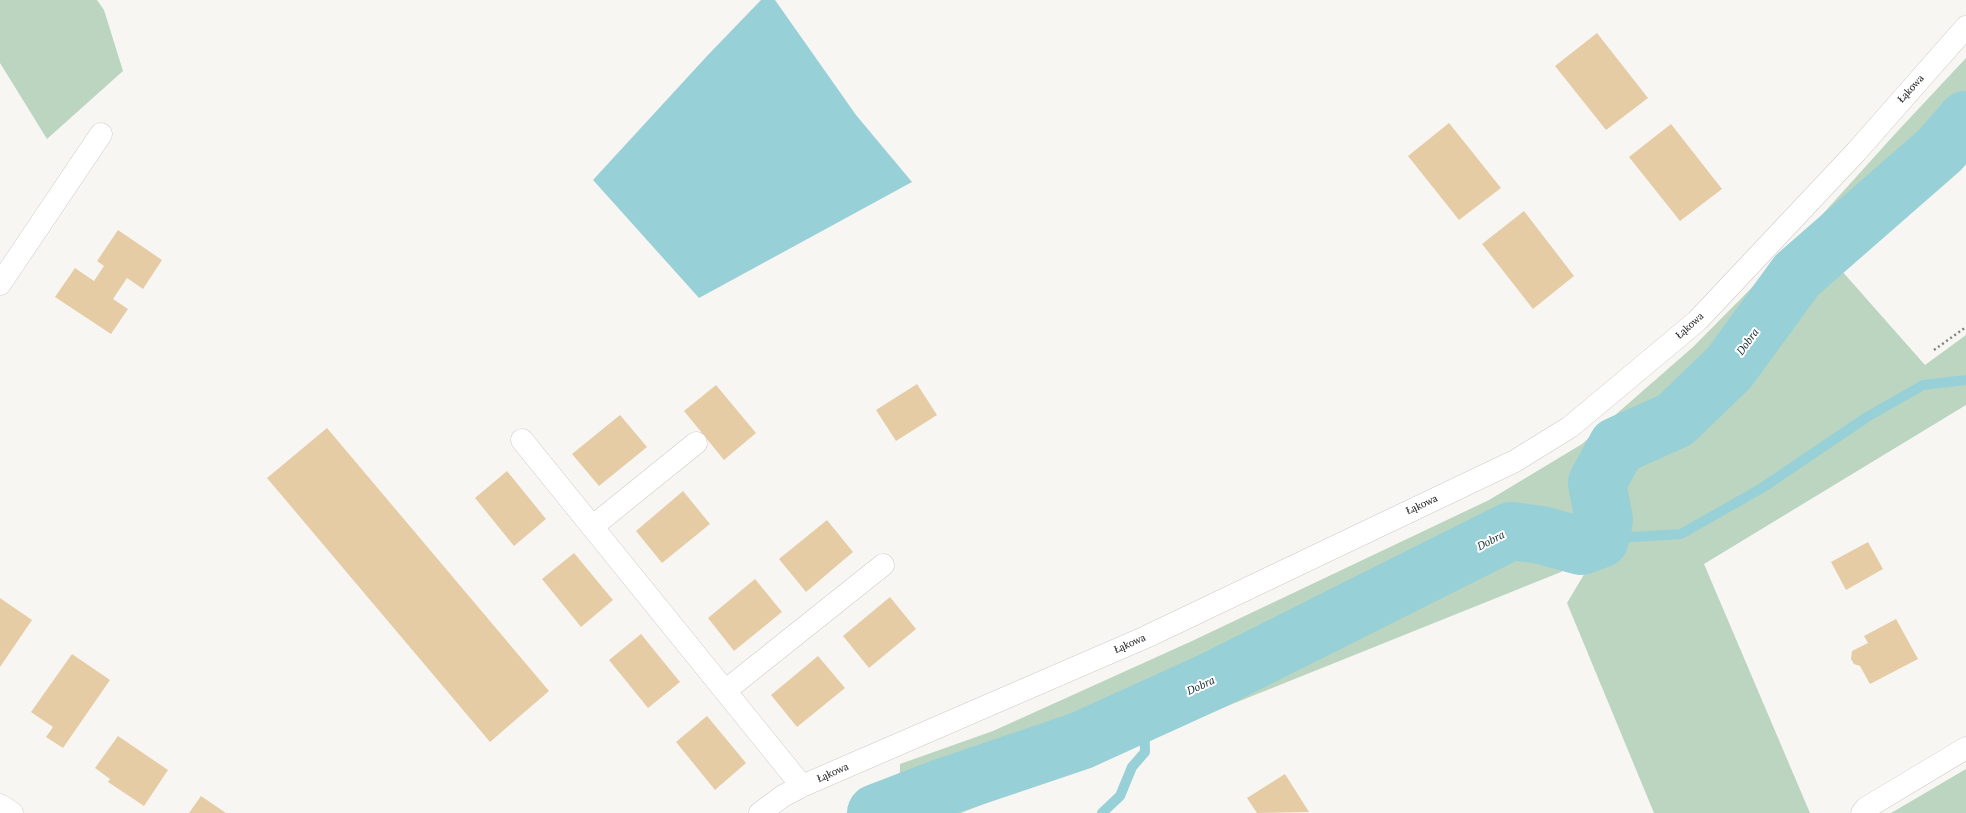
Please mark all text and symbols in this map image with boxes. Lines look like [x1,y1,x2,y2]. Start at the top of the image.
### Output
street label: Łąkowa [1895,73,1927,105]
street label: Łąkowa [1674,310,1706,342]
water label: Dobra [1734,326,1762,358]
street label: Łąkowa [1404,493,1440,517]
water label: Dobra [1475,528,1507,554]
street label: Łąkowa [1112,632,1148,656]
water label: Dobra [1185,674,1217,698]
street label: Łąkowa [815,761,851,785]

